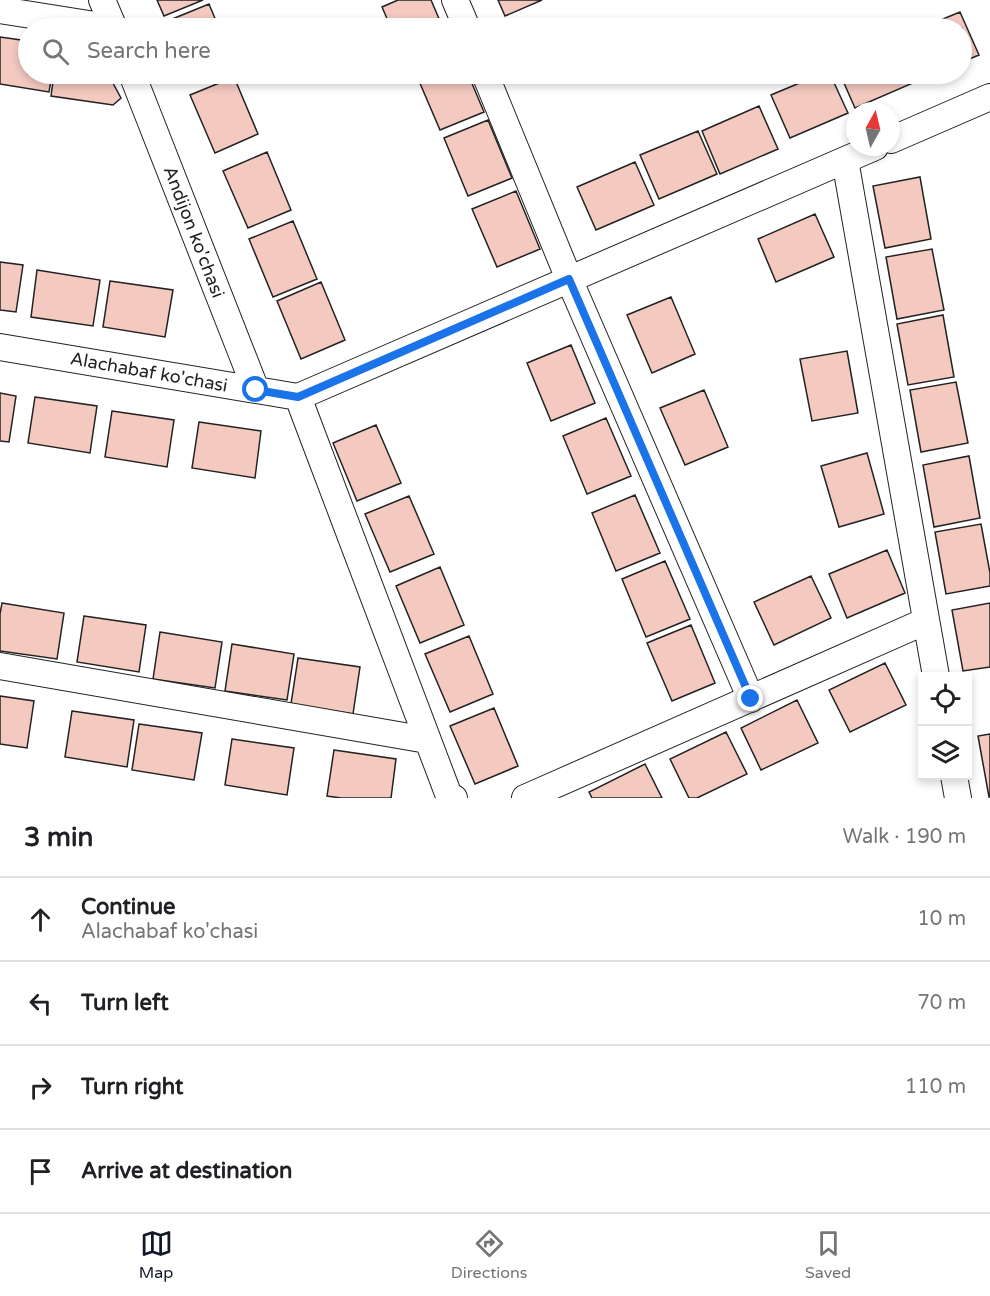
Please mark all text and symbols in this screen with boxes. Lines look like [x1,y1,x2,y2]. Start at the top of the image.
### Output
search box [18,18,972,84]
icon: search [39,35,72,68]
text: Search here [87,38,211,64]
north arrow [846,102,900,156]
street label: Andijon ko'chasi [159,163,229,301]
street label: Alachabaf ko'chasi [69,347,229,397]
route start [242,376,268,402]
map controls [918,672,972,780]
button: locate [918,672,972,726]
route end [737,685,763,711]
button: layers [918,726,972,780]
text: 3 min [24,822,93,853]
text: Walk · 190 m [843,825,966,849]
text: Continue [81,894,176,920]
icon: ahead [24,903,57,936]
text: 10 m [917,907,966,931]
text: Alachabaf ko'chasi [81,920,258,944]
icon: left [24,987,57,1020]
text: Turn left [81,990,169,1016]
text: 70 m [917,991,966,1015]
icon: right [24,1071,57,1104]
text: Turn right [81,1074,183,1100]
text: 110 m [905,1075,966,1099]
icon: arrive [24,1155,57,1188]
text: Arrive at destination [81,1158,292,1184]
tab: Map [139,1227,173,1283]
tab: Directions [451,1227,527,1283]
tab: Saved [805,1227,851,1283]

